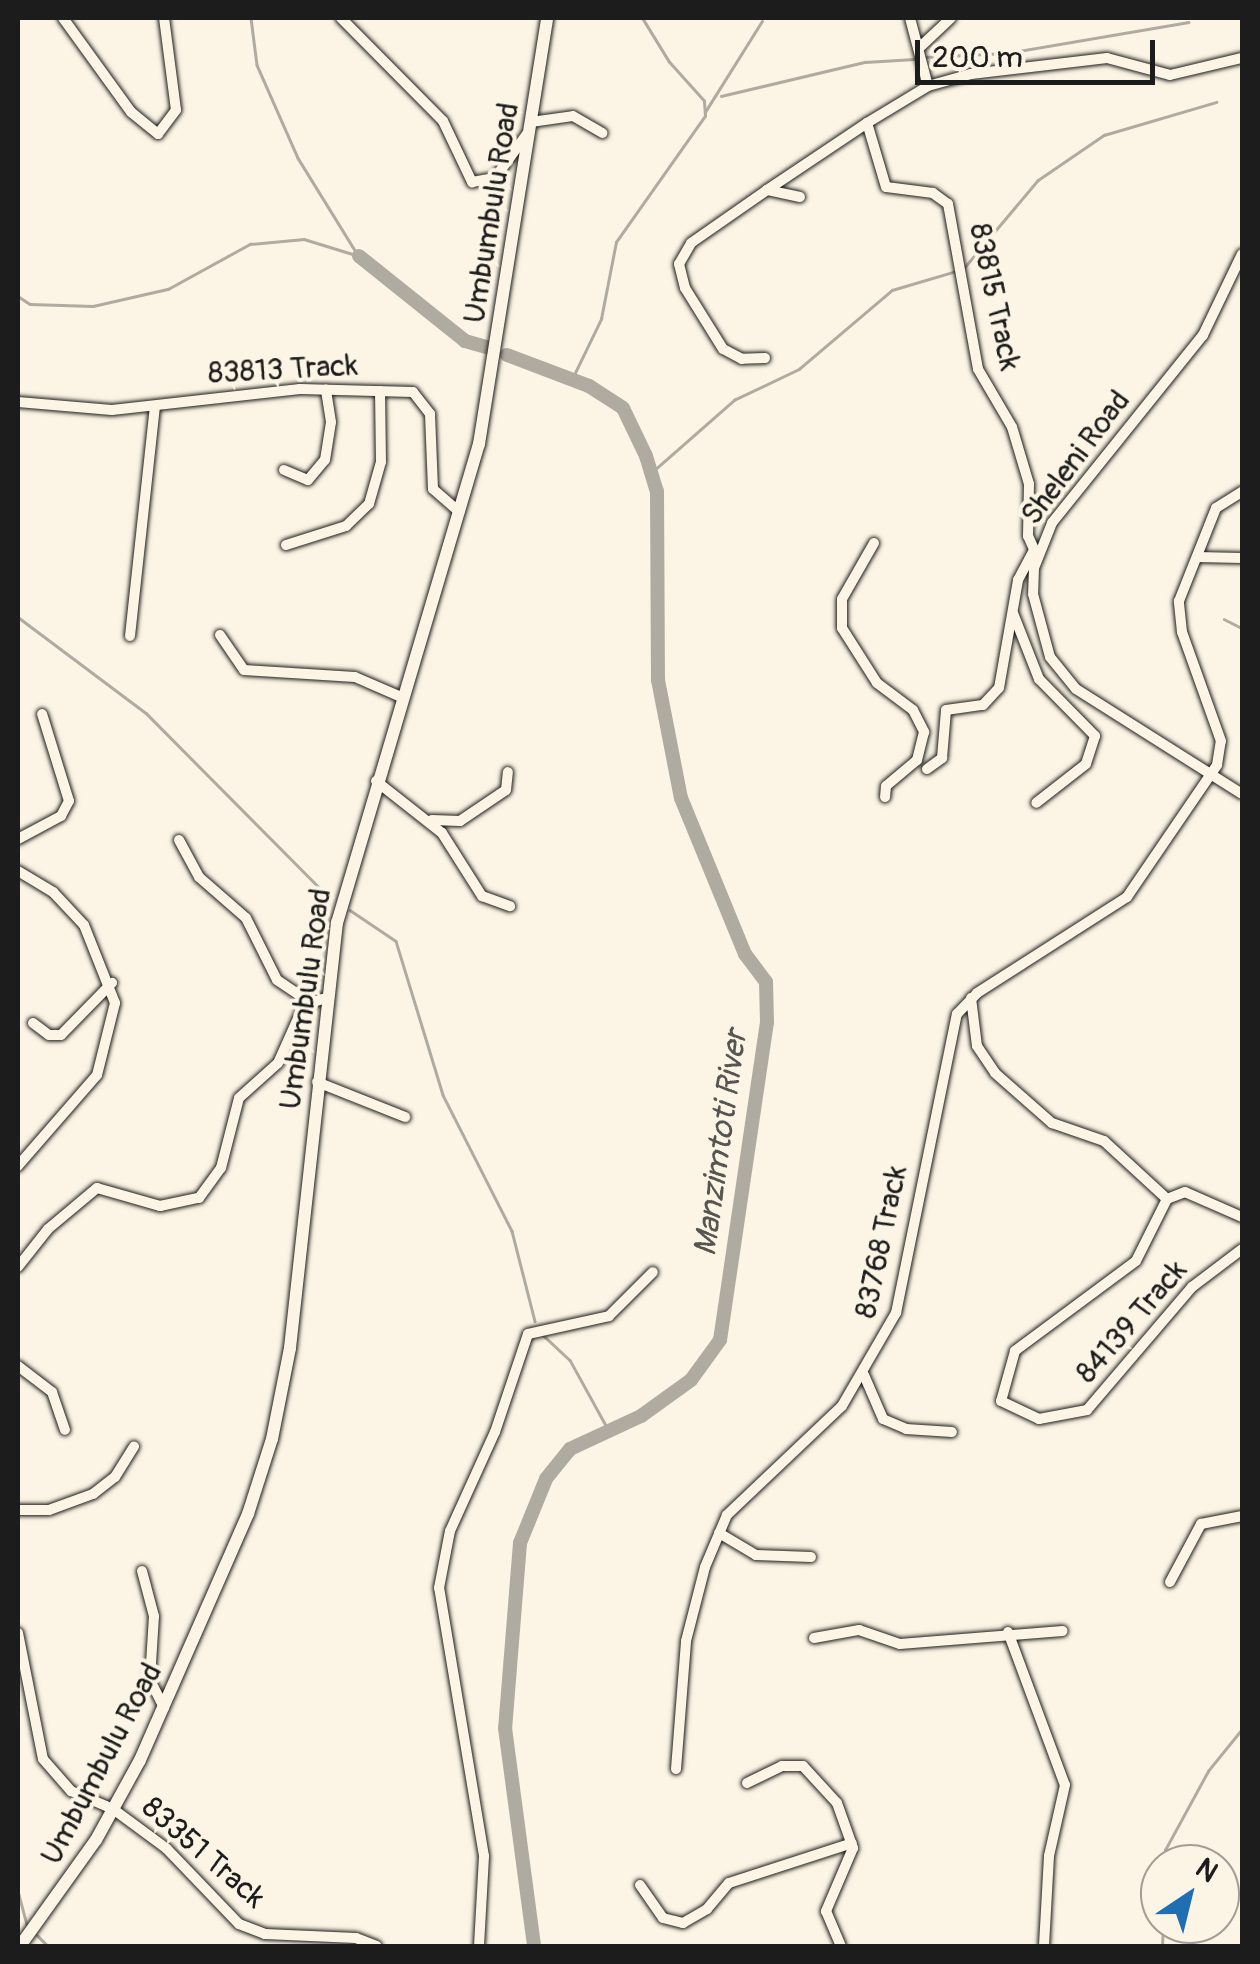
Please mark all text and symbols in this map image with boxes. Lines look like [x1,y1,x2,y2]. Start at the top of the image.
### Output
scale bar [920,20,1160,82]
text: 200 m [932,39,1023,76]
street label: Umbumbulu Road [457,100,527,326]
street label: 83815 Track [961,220,1027,374]
street label: 83813 Track [207,348,359,392]
street label: Sheleni Road [1014,384,1138,532]
street label: Umbumbulu Road [273,886,339,1112]
water label: Manzimtoti River [686,1028,756,1258]
street label: 83768 Track [848,1162,916,1322]
street label: 84139 Track [1069,1253,1195,1391]
street label: Umbumbulu Road [34,1657,170,1871]
street label: 83351 Track [134,1790,272,1916]
north arrow [1140,1844,1240,1944]
text: N [1189,1851,1224,1890]

